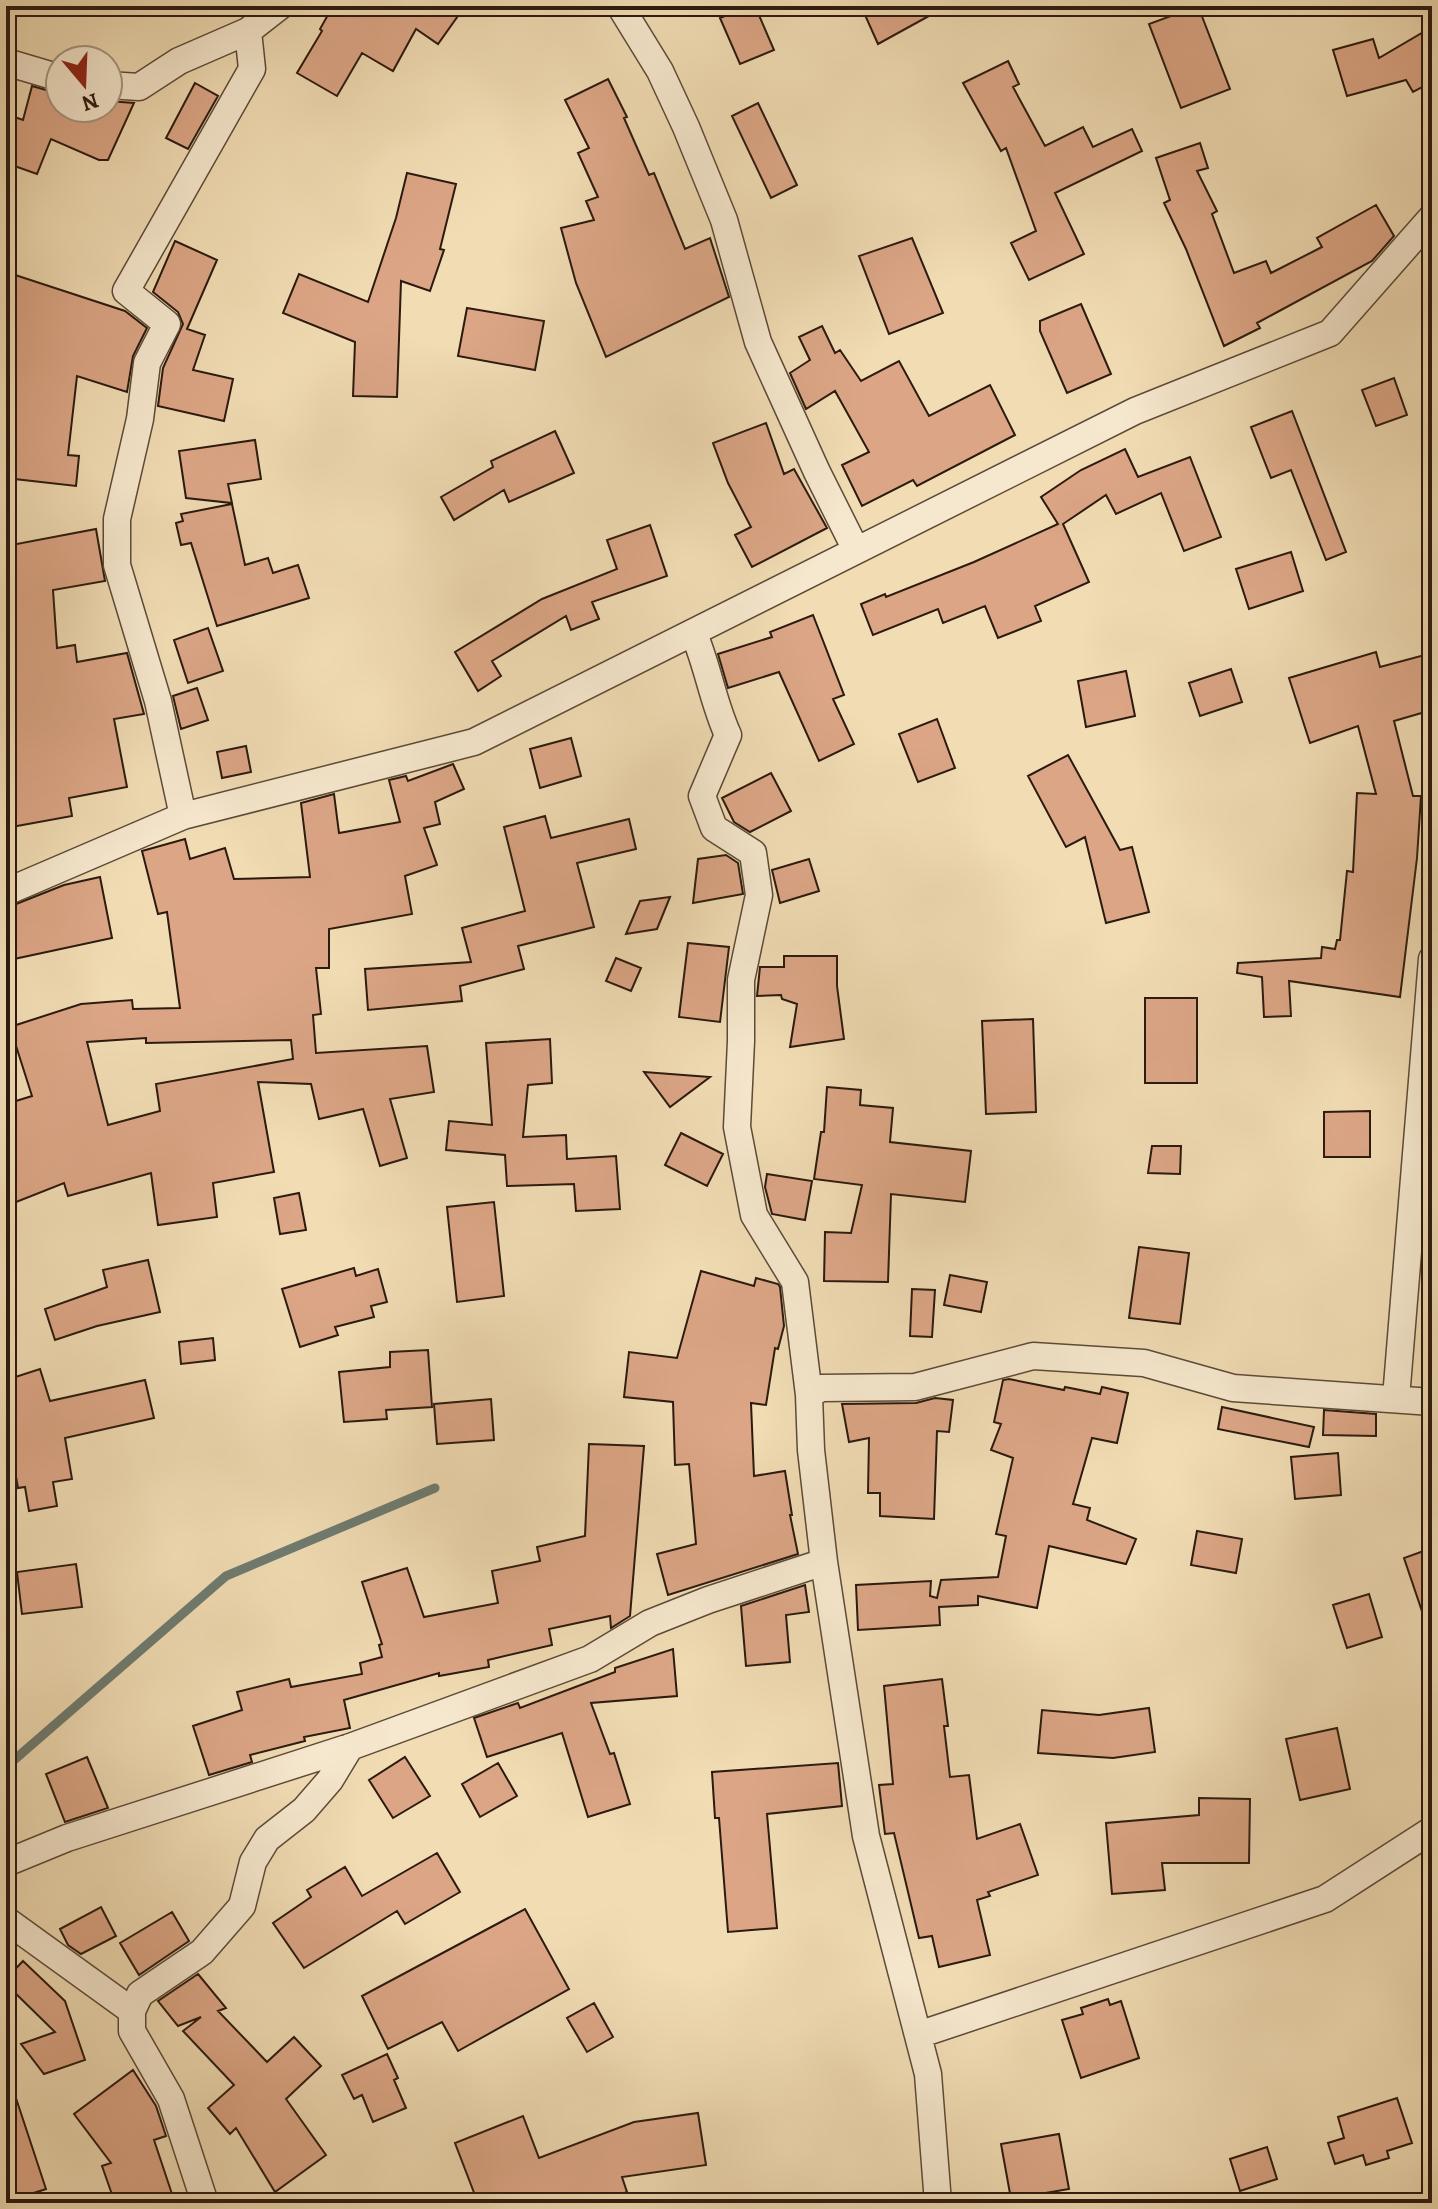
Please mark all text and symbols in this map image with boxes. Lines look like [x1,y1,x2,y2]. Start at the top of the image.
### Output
north arrow [44,44,124,124]
text: N [78,85,103,119]

